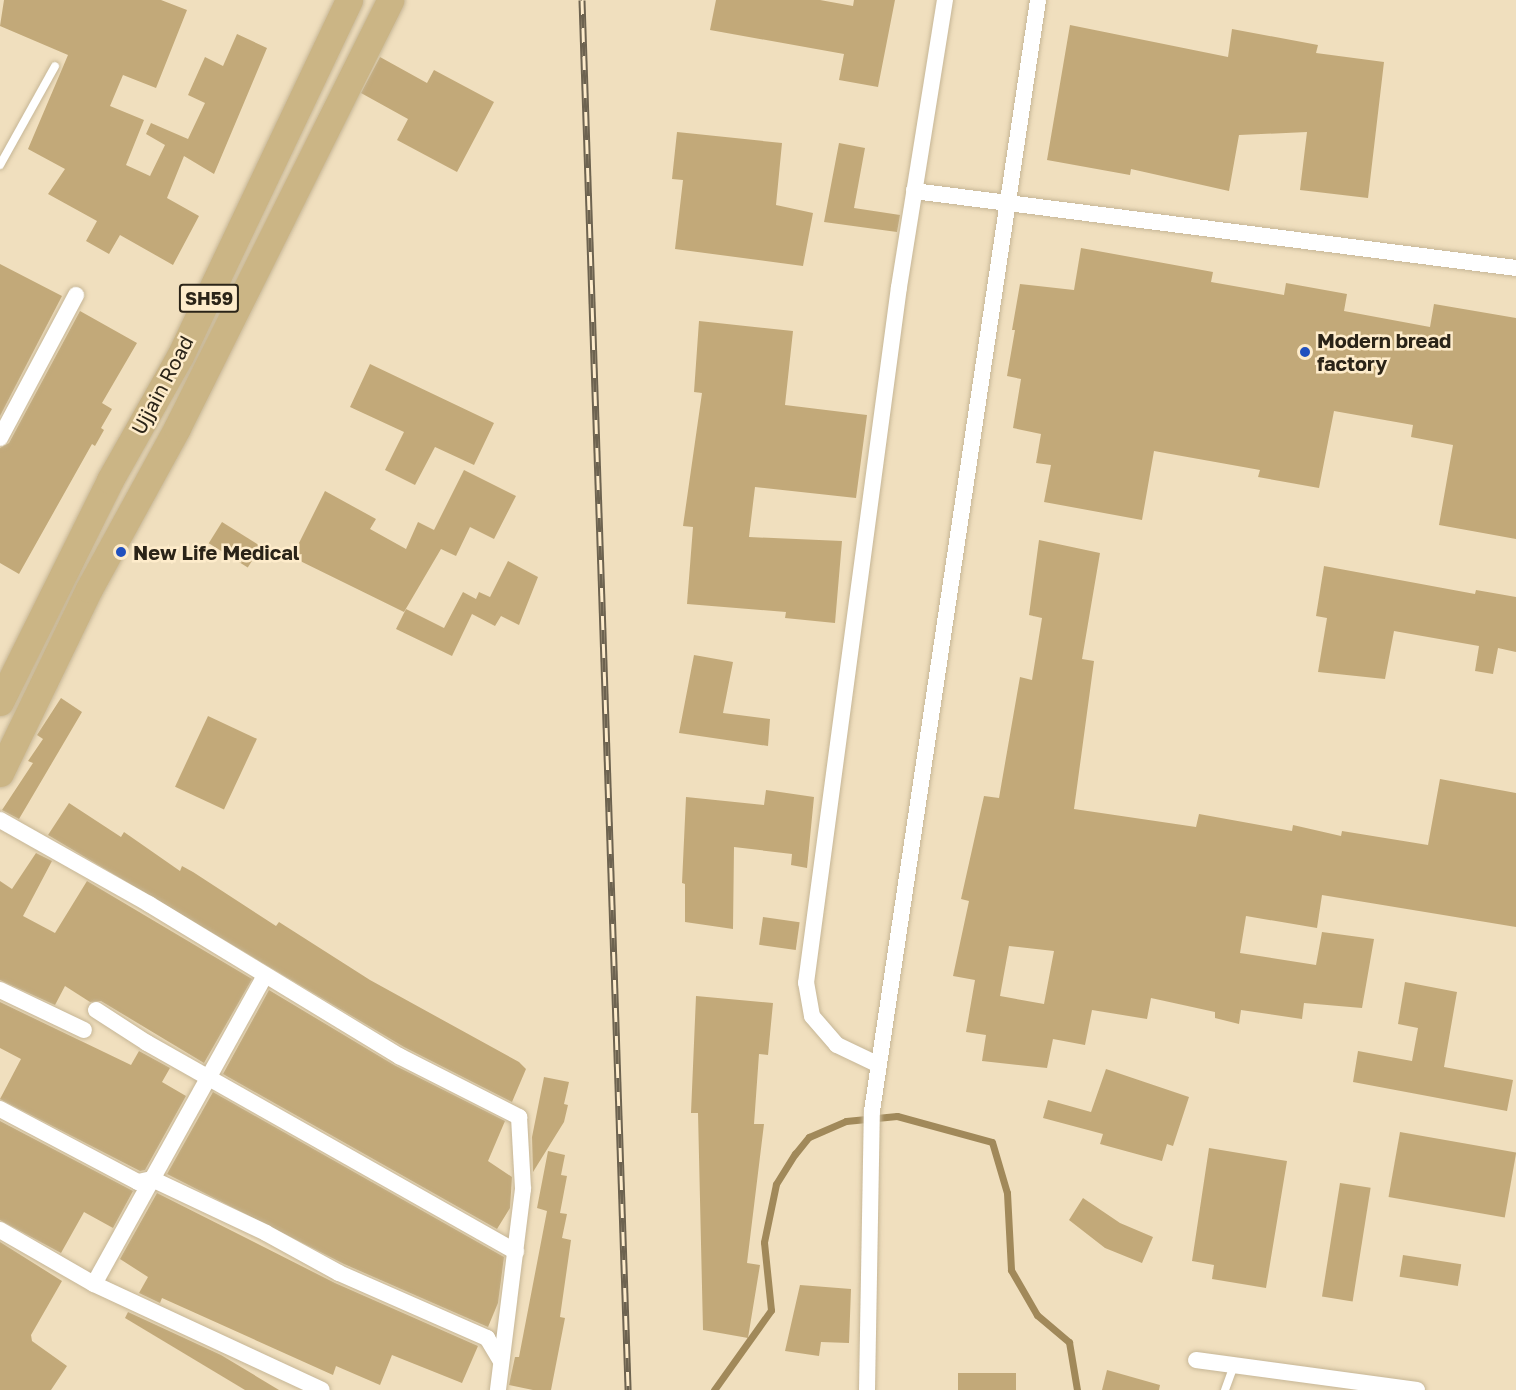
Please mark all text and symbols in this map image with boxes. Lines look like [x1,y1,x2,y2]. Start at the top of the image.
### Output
road number: SH59 [178,283,240,313]
place label: Modern bread factory [1317,328,1451,375]
street label: Ujjain Road [126,332,198,438]
marker: Modern bread factory [1298,345,1312,359]
place label: New Life Medical [133,540,300,564]
marker: New Life Medical [114,545,128,559]

